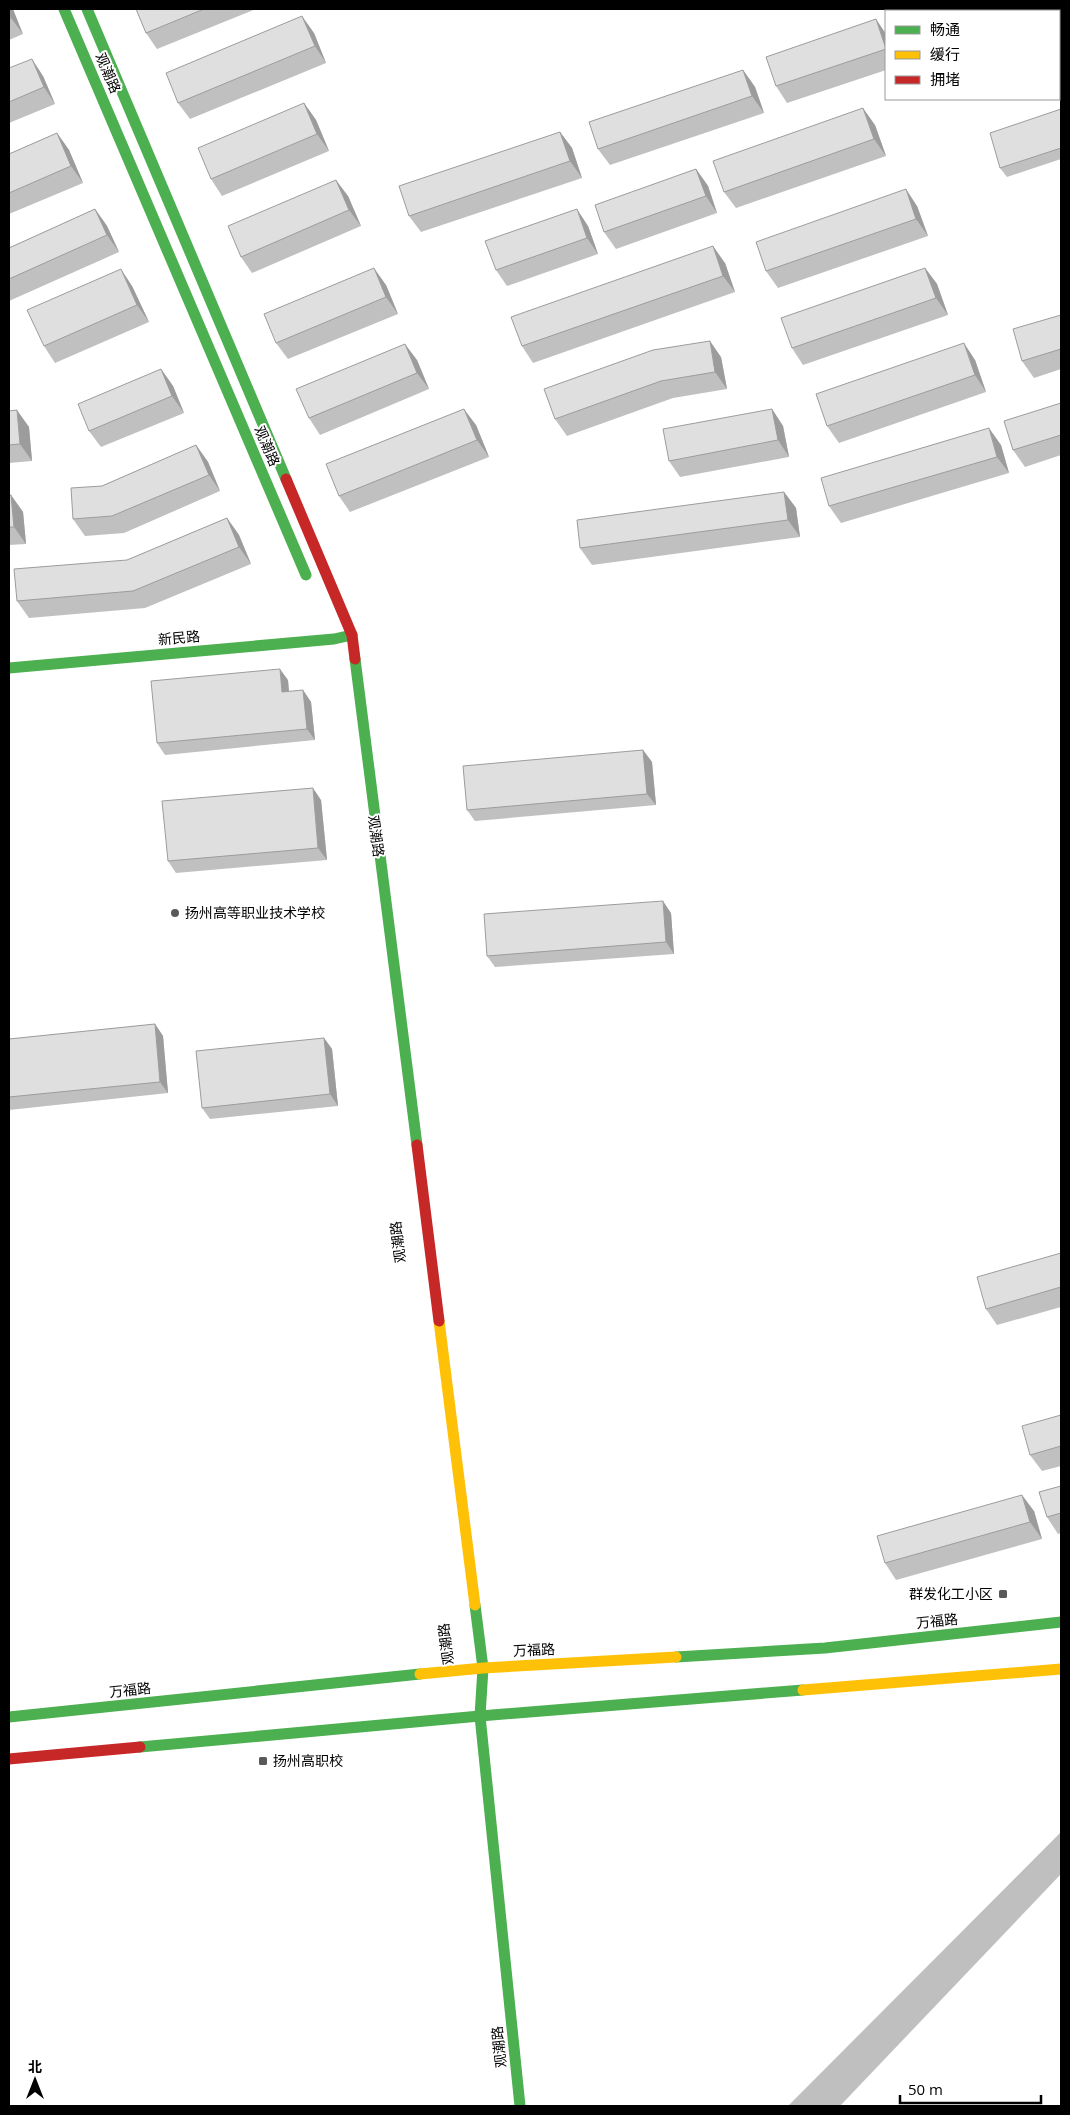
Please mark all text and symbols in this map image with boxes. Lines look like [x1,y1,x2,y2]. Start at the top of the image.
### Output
legend [885,10,1060,100]
text: 畅通 [930,19,960,39]
text: 缓行 [930,44,960,64]
street label: 观潮路 [92,50,125,96]
text: 拥堵 [930,69,960,89]
street label: 观潮路 [251,423,284,469]
street label: 新民路 [157,626,201,649]
street label: 观潮路 [364,814,389,858]
place label: 扬州高等职业技术学校 [185,903,325,922]
marker: 扬州高等职业技术学校 [169,907,181,919]
street label: 观潮路 [386,1220,409,1264]
place label: 群发化工小区 [909,1584,993,1603]
marker: 群发化工小区 [997,1588,1009,1600]
street label: 万福路 [915,1609,959,1632]
street label: 观潮路 [434,1622,457,1666]
street label: 万福路 [513,1639,555,1660]
street label: 万福路 [108,1678,152,1701]
place label: 扬州高职校 [273,1751,343,1770]
marker: 扬州高职校 [257,1755,269,1767]
street label: 观潮路 [487,2025,510,2069]
north arrow [10,2055,60,2105]
text: 北 [28,2057,42,2076]
scale bar [900,2072,1041,2104]
text: 50 m [908,2079,943,2099]

